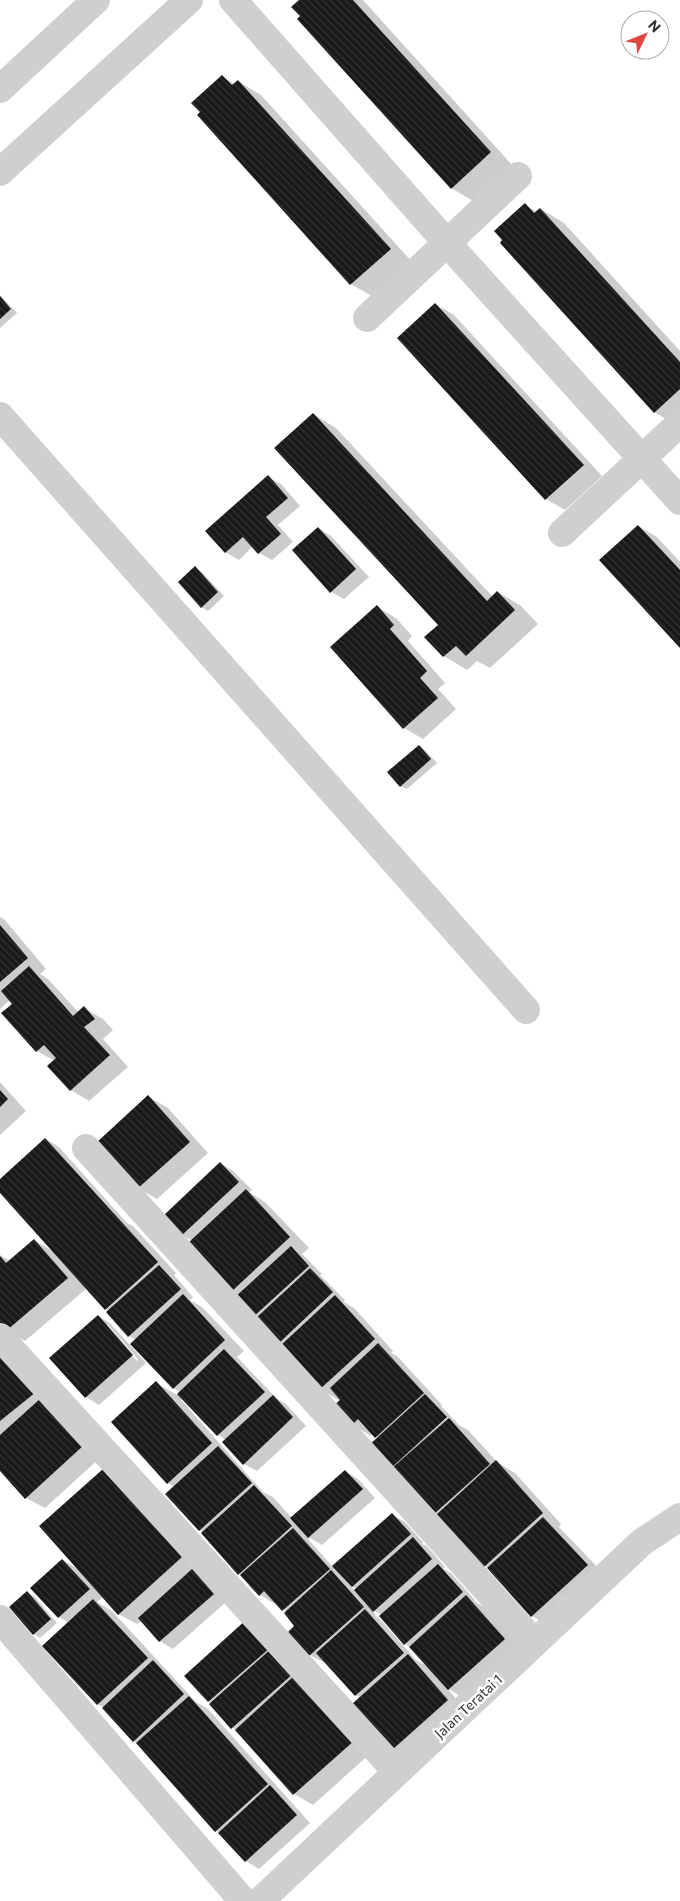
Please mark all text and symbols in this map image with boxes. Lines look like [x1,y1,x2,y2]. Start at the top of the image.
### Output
north arrow [620,10,670,60]
text: N [645,16,665,35]
street label: Jalan Teratai 1 [431,1670,505,1742]

